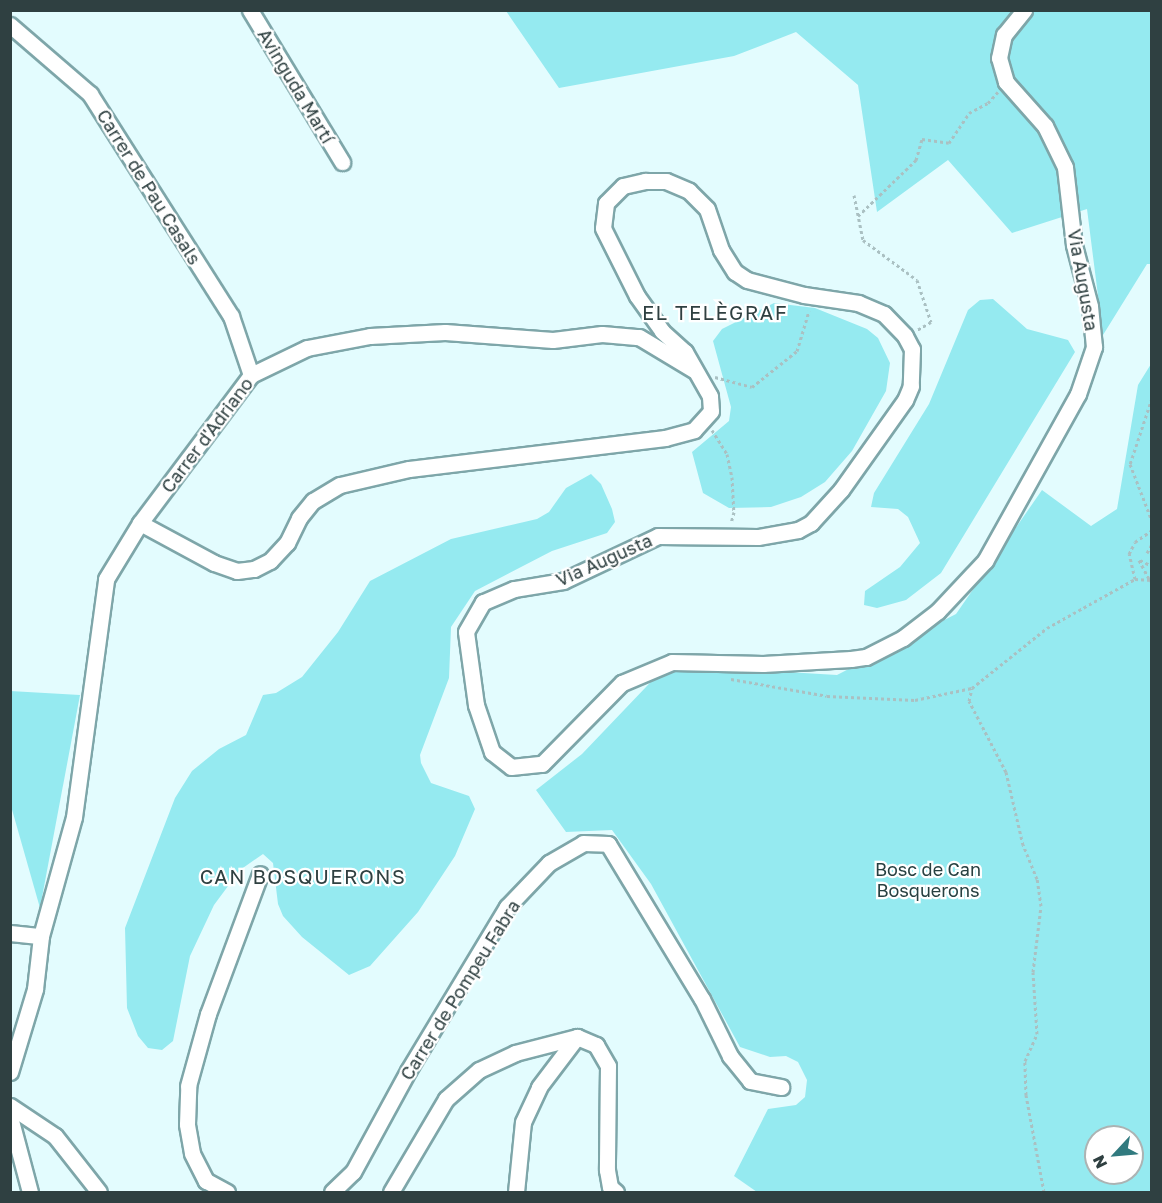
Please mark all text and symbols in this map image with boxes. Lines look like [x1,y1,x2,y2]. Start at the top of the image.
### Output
street label: Avinguda Martí [253,25,339,147]
street label: Carrer de Pau Casals [92,105,206,269]
street label: Via Augusta [1063,227,1103,333]
district label: EL TELÈGRAF [642,300,788,324]
street label: Carrer d'Adriano [157,373,257,497]
street label: Via Augusta [553,529,655,591]
park label: Bosc de Can Bosquerons [875,859,981,902]
district label: CAN BOSQUERONS [200,864,406,888]
street label: Carrer de Pompeu Fabra [396,896,524,1084]
north arrow [1084,1125,1144,1185]
text: N [1088,1152,1111,1172]

